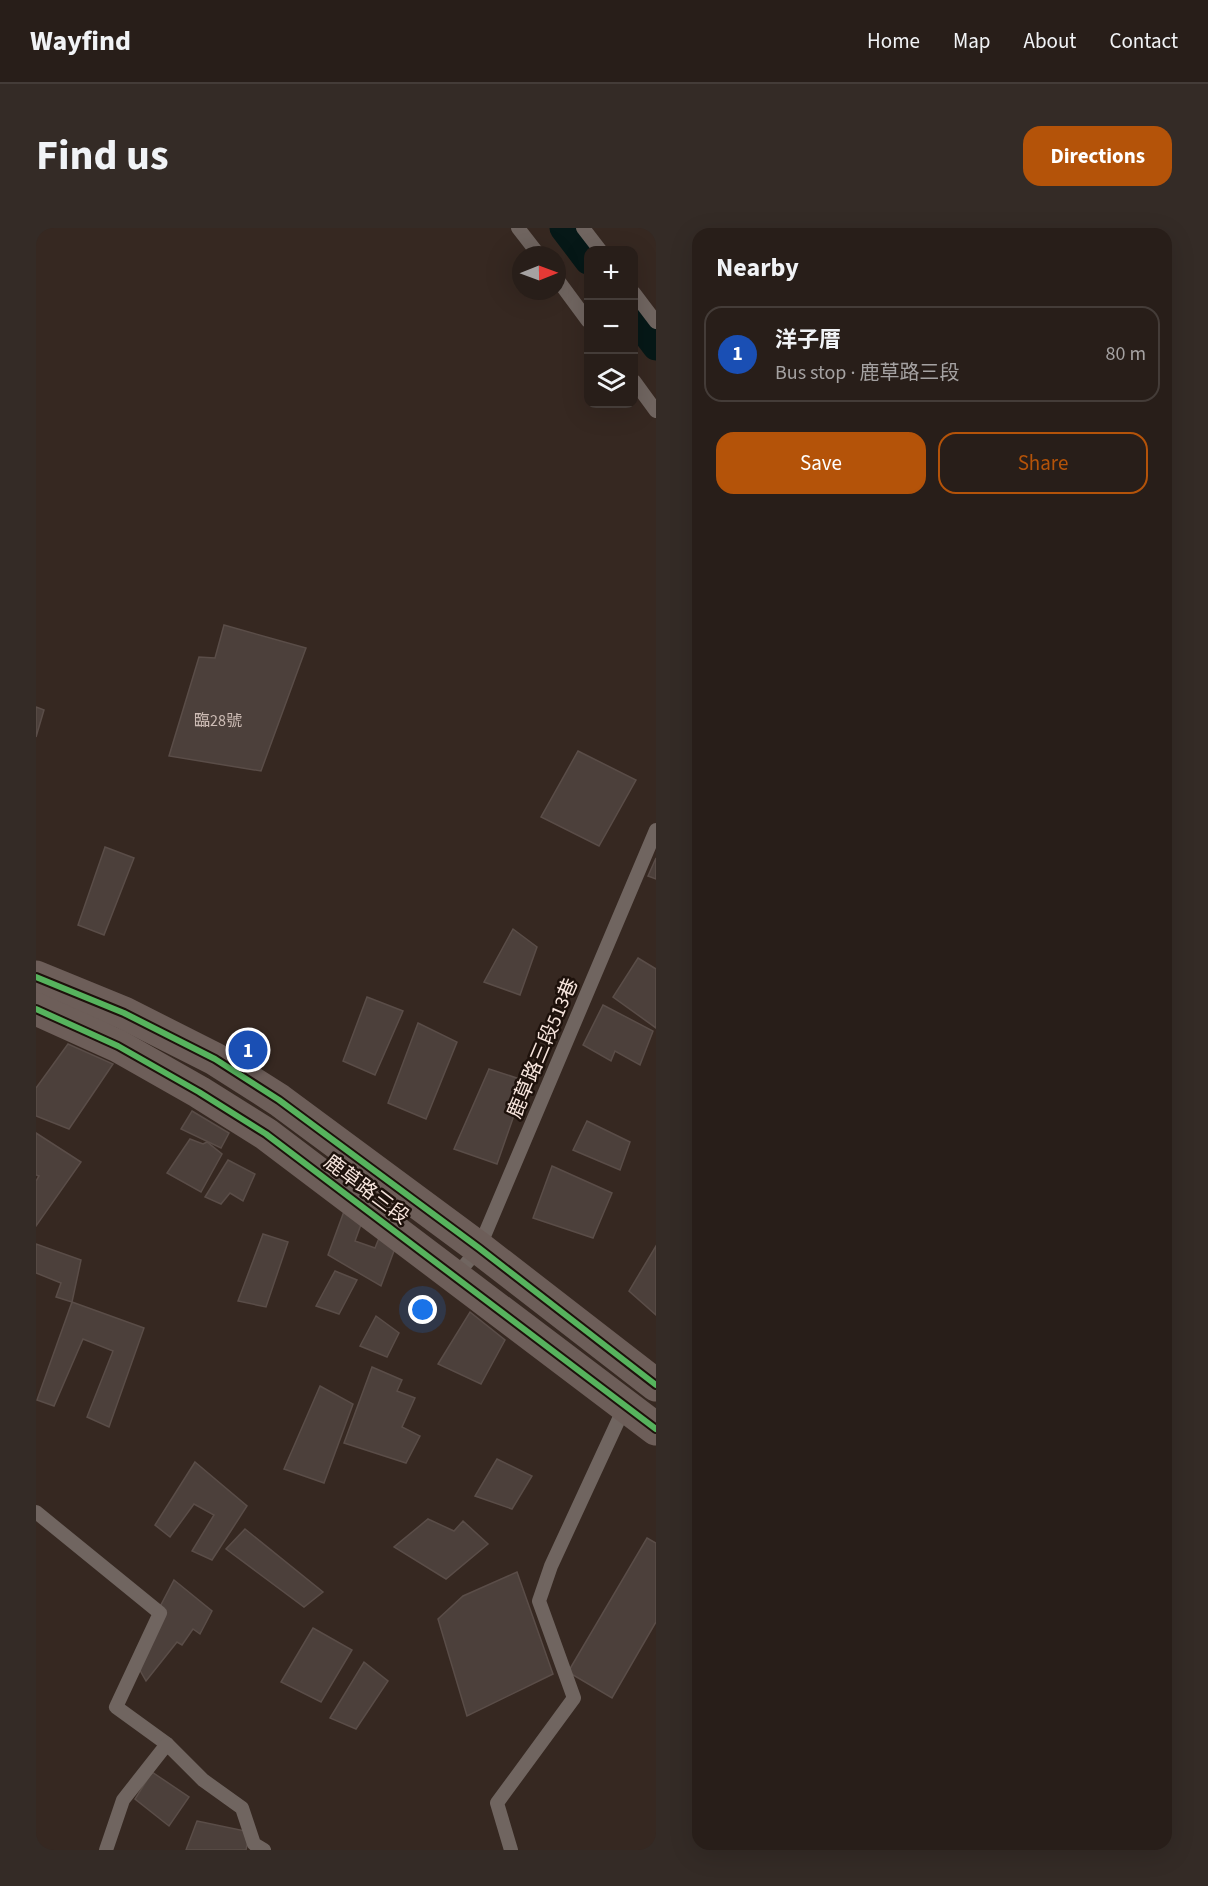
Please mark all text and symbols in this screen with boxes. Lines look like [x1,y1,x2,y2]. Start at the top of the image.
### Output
text: Wayfind [30,21,131,61]
text: Home [867,26,920,56]
text: Map [953,26,991,56]
text: About [1024,26,1076,56]
text: Contact [1109,26,1178,56]
text: Find us [36,126,169,186]
button: Directions [1023,126,1172,186]
north arrow [512,246,566,300]
map controls [584,246,638,408]
button: + [584,246,638,300]
text: Nearby [716,249,799,286]
button: − [584,300,638,354]
text: 洋子厝 [775,324,841,356]
text: 1 [732,340,743,368]
text: 80 m [1106,340,1146,368]
button: layers [584,354,638,408]
text: Bus stop · 鹿草路三段 [775,359,959,387]
button: Save [716,432,926,494]
button: Share [938,432,1148,494]
house number: 臨28號 [194,710,242,732]
street label: 鹿草路三段513巷 [501,974,585,1123]
pin: 1 [228,1028,268,1072]
street label: 鹿草路三段 [318,1149,415,1231]
your location [408,1295,437,1324]

